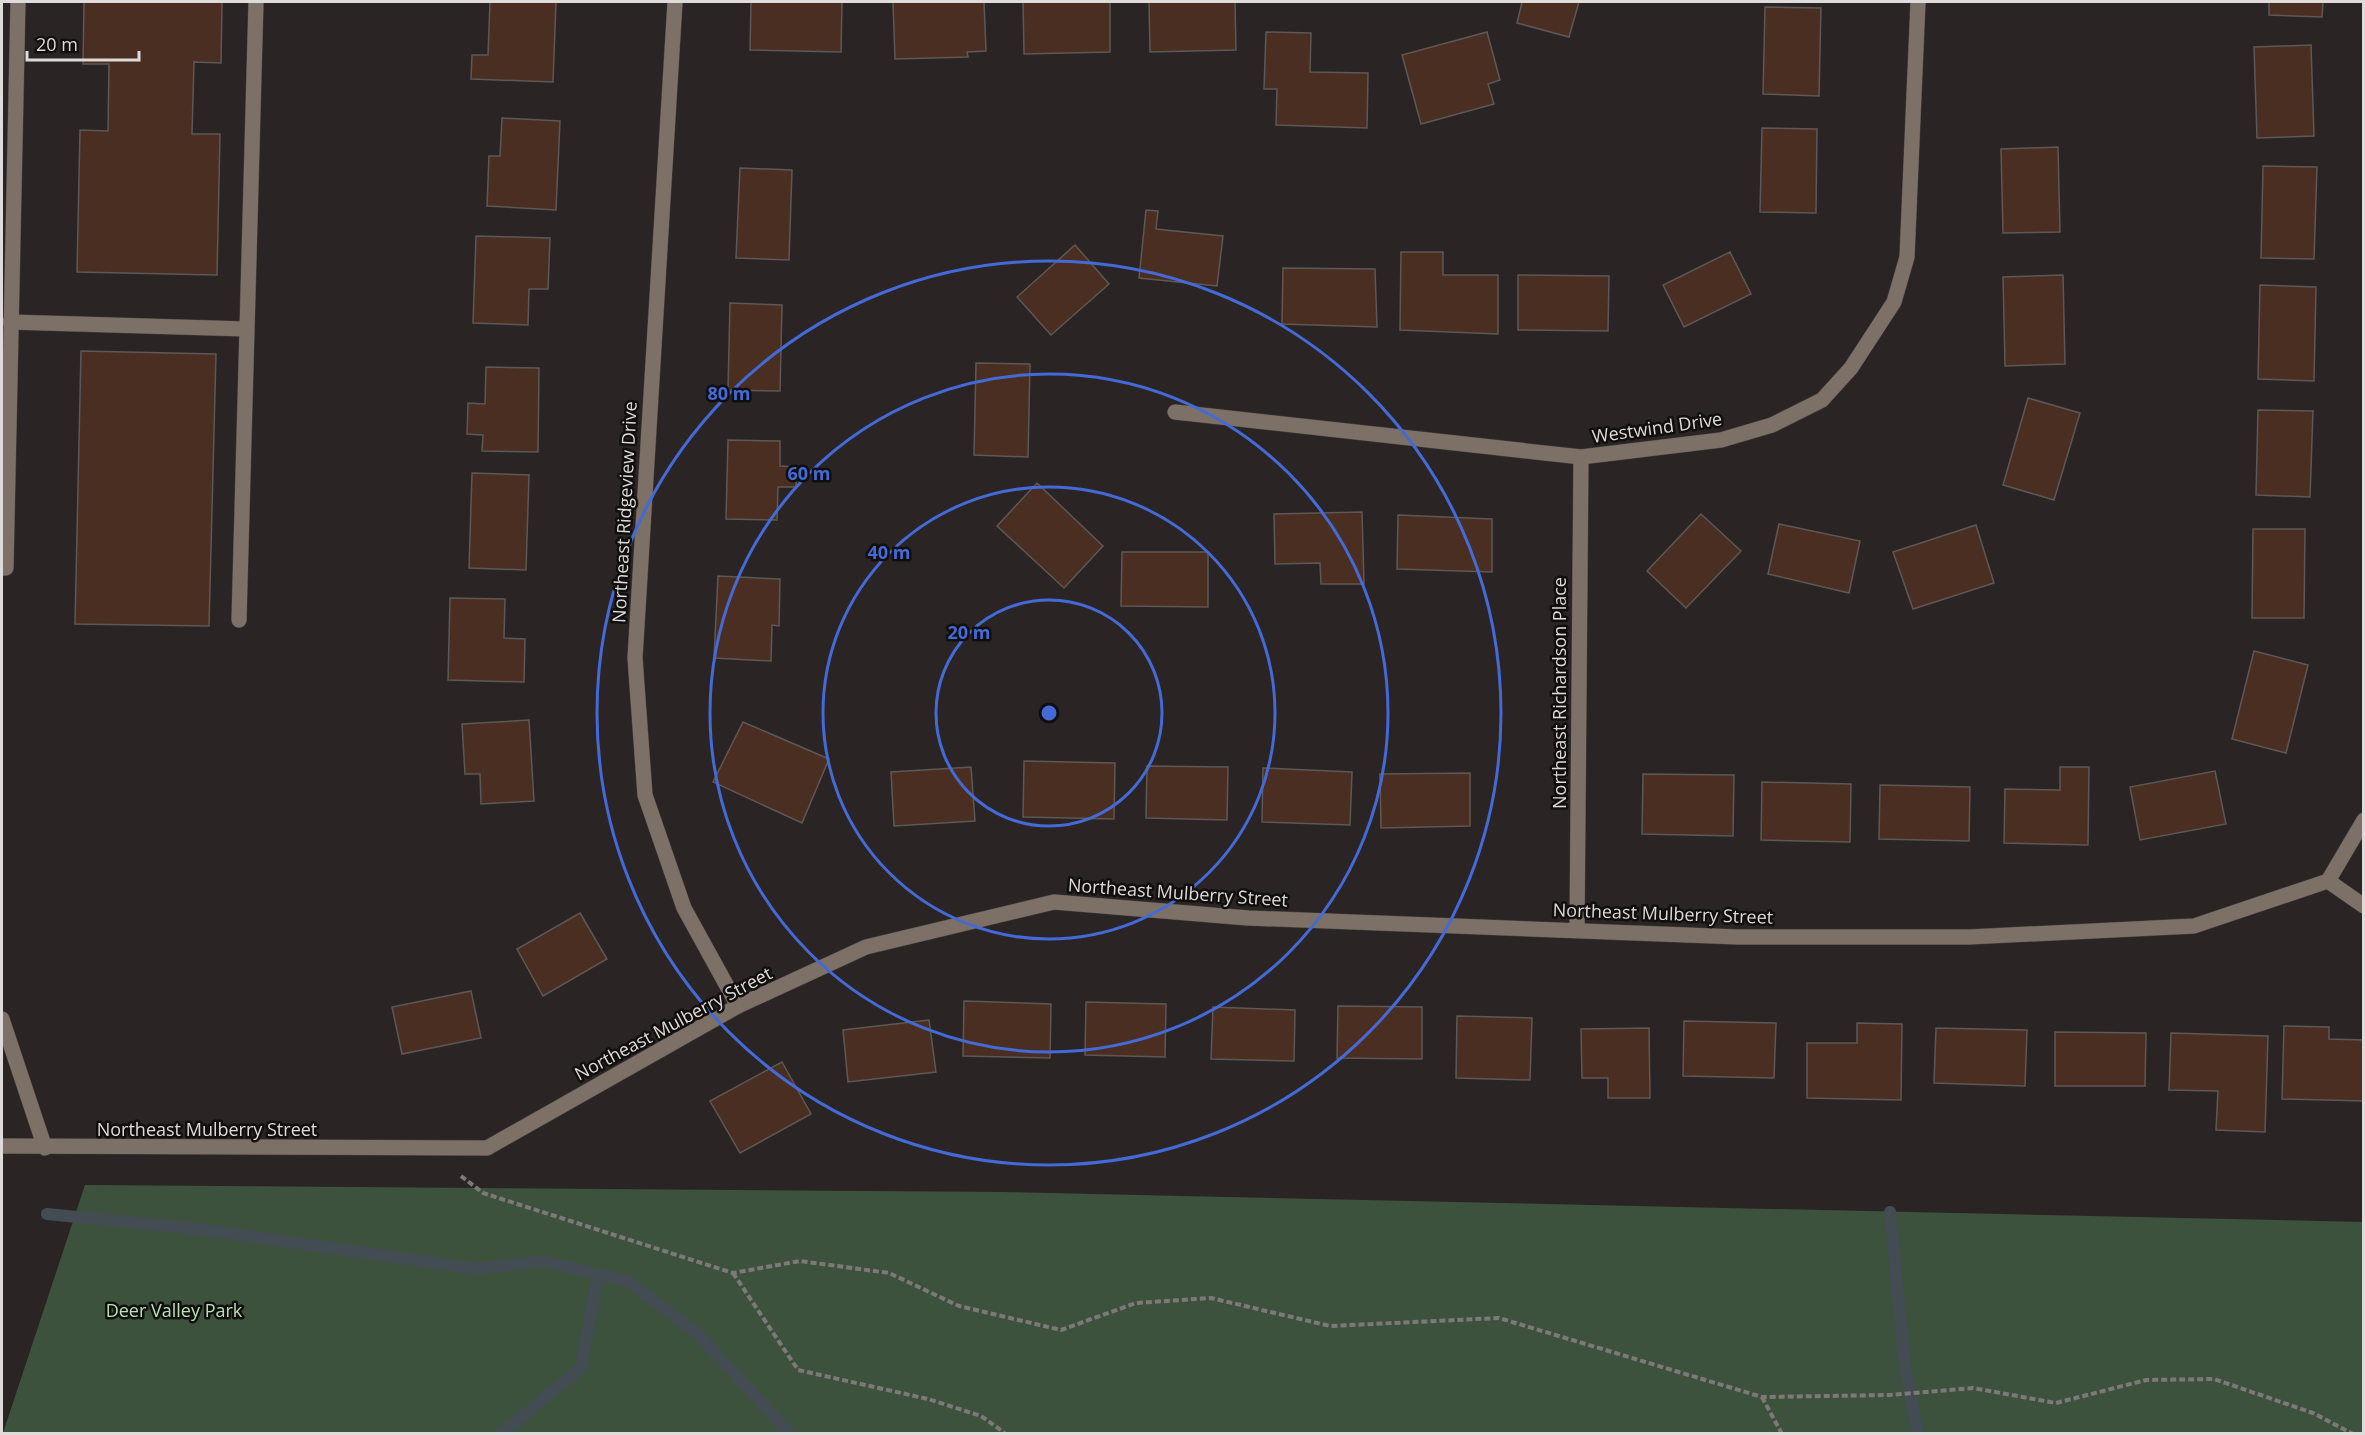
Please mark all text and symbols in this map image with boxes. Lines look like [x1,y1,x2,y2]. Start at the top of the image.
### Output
scale bar [27,24,140,62]
text: 20 m [36,32,78,56]
text: 80 m [708,381,750,405]
street label: Northeast Ridgeview Drive [606,401,642,623]
street label: Westwind Drive [1590,406,1724,448]
text: 60 m [788,461,830,485]
text: 40 m [868,540,910,564]
street label: Northeast Richardson Place [1547,577,1571,809]
text: 20 m [948,620,990,644]
centre of rings [1039,703,1059,723]
street label: Northeast Mulberry Street [1067,872,1289,912]
street label: Northeast Mulberry Street [1552,897,1774,929]
street label: Northeast Mulberry Street [570,961,776,1085]
street label: Northeast Mulberry Street [97,1117,317,1141]
park label: Deer Valley Park [106,1298,243,1322]

